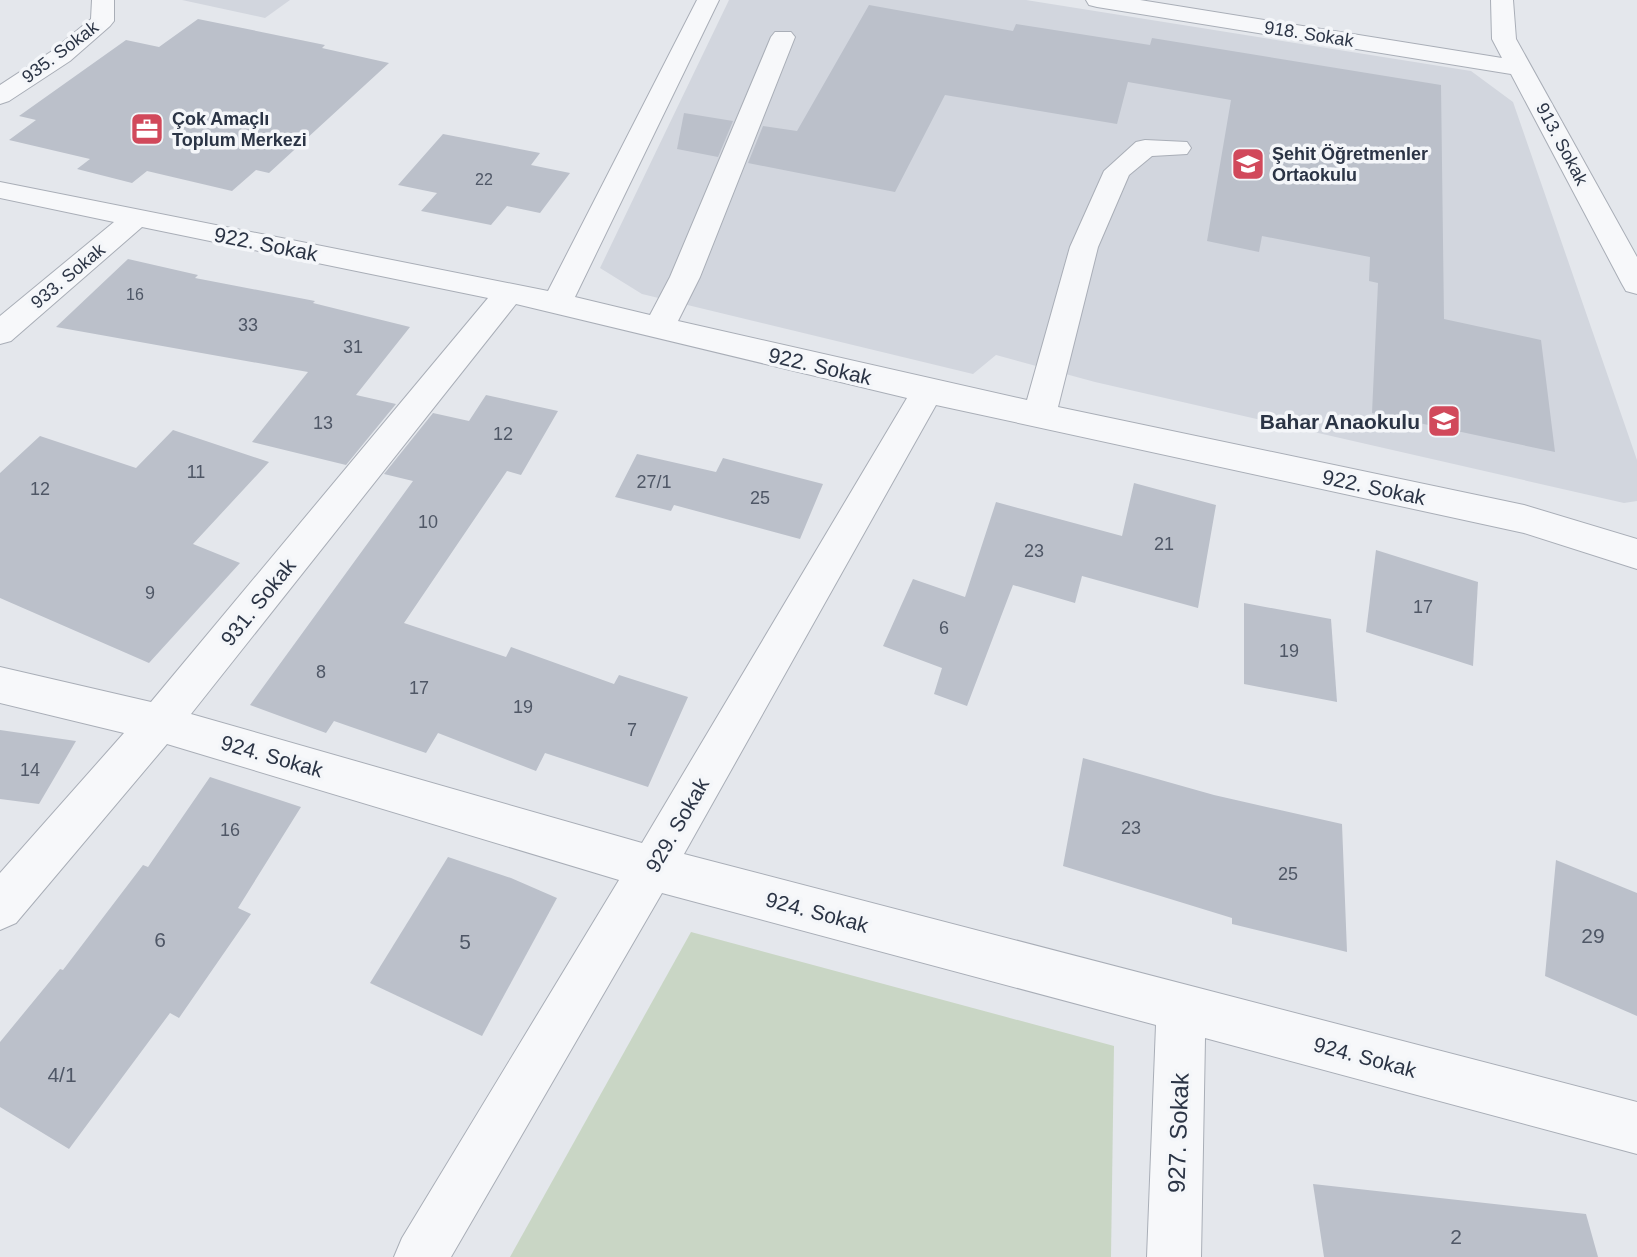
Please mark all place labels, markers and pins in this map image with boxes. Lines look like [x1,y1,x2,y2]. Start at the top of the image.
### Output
place label: Çok Amaçlı Toplum Merkezi [172,109,307,150]
office icon: Çok Amaçlı Toplum Merkezi [128,110,166,148]
place label: Şehit Öğretmenler Ortaokulu [1272,144,1428,185]
school or university icon: Şehit Öğretmenler Ortaokulu [1229,145,1267,183]
school or university icon: Bahar Anaokulu [1425,402,1463,440]
place label: Bahar Anaokulu [1260,410,1420,433]

